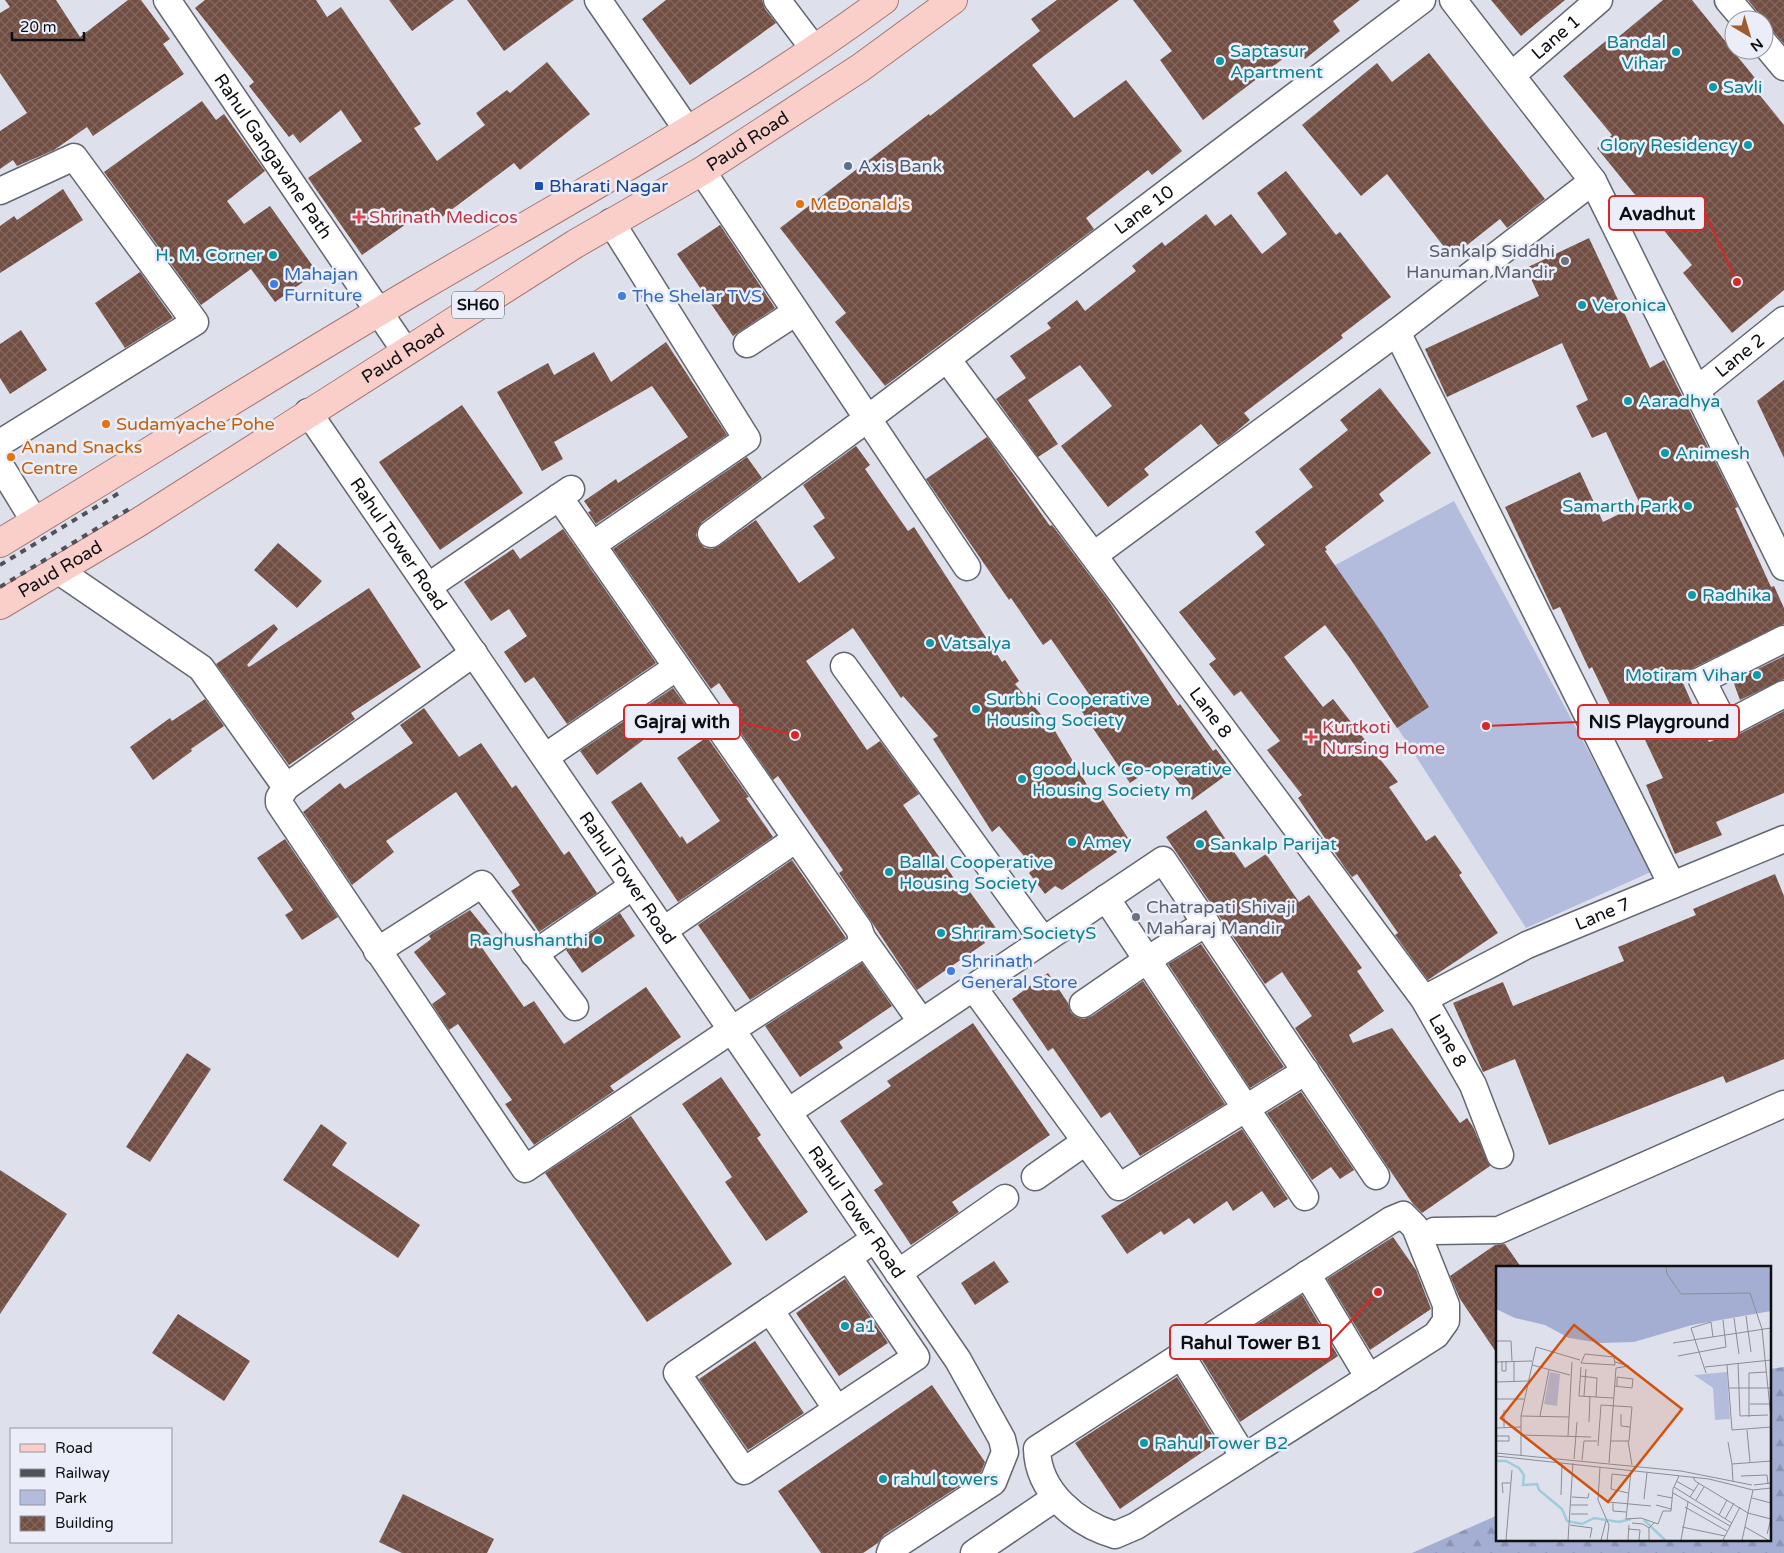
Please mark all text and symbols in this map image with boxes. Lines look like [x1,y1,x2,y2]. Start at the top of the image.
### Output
scale bar [12,10,85,42]
street label: Lane 1 [1527,10,1585,64]
north arrow [1724,10,1774,60]
text: 20 m [20,18,57,36]
place label: Bandal Vihar [1606,31,1666,74]
text: N [1747,35,1766,55]
place label: Saptasur Apartment [1230,40,1323,83]
marker: Bandal Vihar [1670,46,1682,58]
marker: Saptasur Apartment [1214,55,1226,67]
street label: Rahul Gangavane Path [209,70,337,243]
place label: Savli [1723,76,1763,98]
marker: Savli [1707,81,1719,93]
street label: Paud Road [702,106,793,176]
place label: Glory Residency [1600,134,1738,156]
marker: Glory Residency [1742,139,1754,151]
place label: Axis Bank [858,155,943,177]
marker: Axis Bank [842,160,854,172]
place label: Bharati Nagar [549,175,668,197]
marker: Bharati Nagar [533,180,545,192]
street label: Lane 10 [1110,180,1178,239]
place label: McDonald's [810,193,910,215]
callout: Avadhut [1609,196,1705,230]
marker: McDonald's [794,198,806,210]
text: Avadhut [1619,203,1696,225]
place label: Shrinath Medicos [369,206,518,228]
marker: Shrinath Medicos [353,211,365,223]
place label: Sankalp Siddhi Hanuman Mandir [1406,240,1555,283]
place label: H. M. Corner [155,244,263,266]
marker: H. M. Corner [267,249,279,261]
marker: Sankalp Siddhi Hanuman Mandir [1559,255,1571,267]
place label: Mahajan Furniture [284,263,362,306]
marker: Mahajan Furniture [268,278,280,290]
place label: The Shelar TVS [632,285,762,307]
marker: The Shelar TVS [616,290,628,302]
road number: SH60 [452,292,504,318]
place label: Veronica [1592,294,1666,316]
marker: Veronica [1576,299,1588,311]
street label: Paud Road [357,319,449,388]
street label: Lane 2 [1710,329,1769,382]
place label: Aaradhya [1638,390,1720,412]
marker: Aaradhya [1622,395,1634,407]
place label: Sudamyache Pohe [116,413,275,435]
marker: Sudamyache Pohe [100,418,112,430]
place label: Anand Snacks Centre [21,436,142,479]
place label: Animesh [1675,442,1750,464]
marker: Animesh [1659,447,1671,459]
marker: Anand Snacks Centre [5,451,17,463]
street label: Rahul Tower Road [345,473,452,614]
place label: Samarth Park [1562,495,1678,517]
marker: Samarth Park [1682,500,1694,512]
street label: Paud Road [14,536,106,603]
place label: Radhika [1702,584,1771,606]
marker: Radhika [1686,589,1698,601]
place label: Vatsalya [940,632,1011,654]
marker: Vatsalya [924,637,936,649]
place label: Motiram Vihar [1625,664,1747,686]
marker: Motiram Vihar [1751,669,1763,681]
street label: Lane 8 [1184,683,1237,742]
place label: Surbhi Cooperative Housing Society [986,688,1150,731]
marker: Surbhi Cooperative Housing Society [970,703,982,715]
callout: Gajraj with [624,705,740,739]
callout: NIS Playground [1578,705,1739,739]
text: Gajraj with [634,711,730,734]
text: NIS Playground [1589,711,1729,734]
place label: Kurtkoti Nursing Home [1322,716,1445,759]
marker: Kurtkoti Nursing Home [1304,730,1318,744]
place label: good luck Co-operative Housing Society m [1032,758,1232,801]
marker: good luck Co-operative Housing Society m [1016,773,1028,785]
street label: Rahul Tower Road [574,808,681,948]
place label: Amey [1082,831,1132,853]
place label: Sankalp Parijat [1210,833,1337,855]
marker: Amey [1066,836,1078,848]
marker: Sankalp Parijat [1194,838,1206,850]
place label: Ballal Cooperative Housing Society [899,851,1053,894]
marker: Ballal Cooperative Housing Society [883,866,895,878]
street label: Lane 7 [1572,893,1633,935]
place label: Chatrapati Shivaji Maharaj Mandir [1146,896,1296,939]
marker: Chatrapati Shivaji Maharaj Mandir [1130,911,1142,923]
place label: Shriram SocietyS [951,922,1096,944]
marker: Shriram SocietyS [935,927,947,939]
place label: Raghushanthi [469,929,588,951]
marker: Raghushanthi [592,934,604,946]
place label: Shrinath General Store [961,950,1077,993]
marker: Shrinath General Store [945,965,957,977]
street label: Lane 8 [1424,1010,1471,1071]
street label: Rahul Tower Road [803,1142,910,1282]
inset map [1496,1266,1772,1540]
place label: a1 [855,1315,876,1337]
marker: a1 [839,1320,851,1332]
callout: Rahul Tower B1 [1170,1325,1331,1359]
text: Rahul Tower B1 [1180,1332,1322,1354]
legend [10,1428,172,1543]
place label: Rahul Tower B2 [1154,1432,1288,1454]
marker: Rahul Tower B2 [1138,1437,1150,1449]
text: Road [55,1439,93,1457]
text: Railway [55,1464,110,1482]
place label: rahul towers [893,1468,998,1490]
marker: rahul towers [877,1473,889,1485]
text: Park [55,1489,87,1507]
text: Building [55,1514,114,1532]

